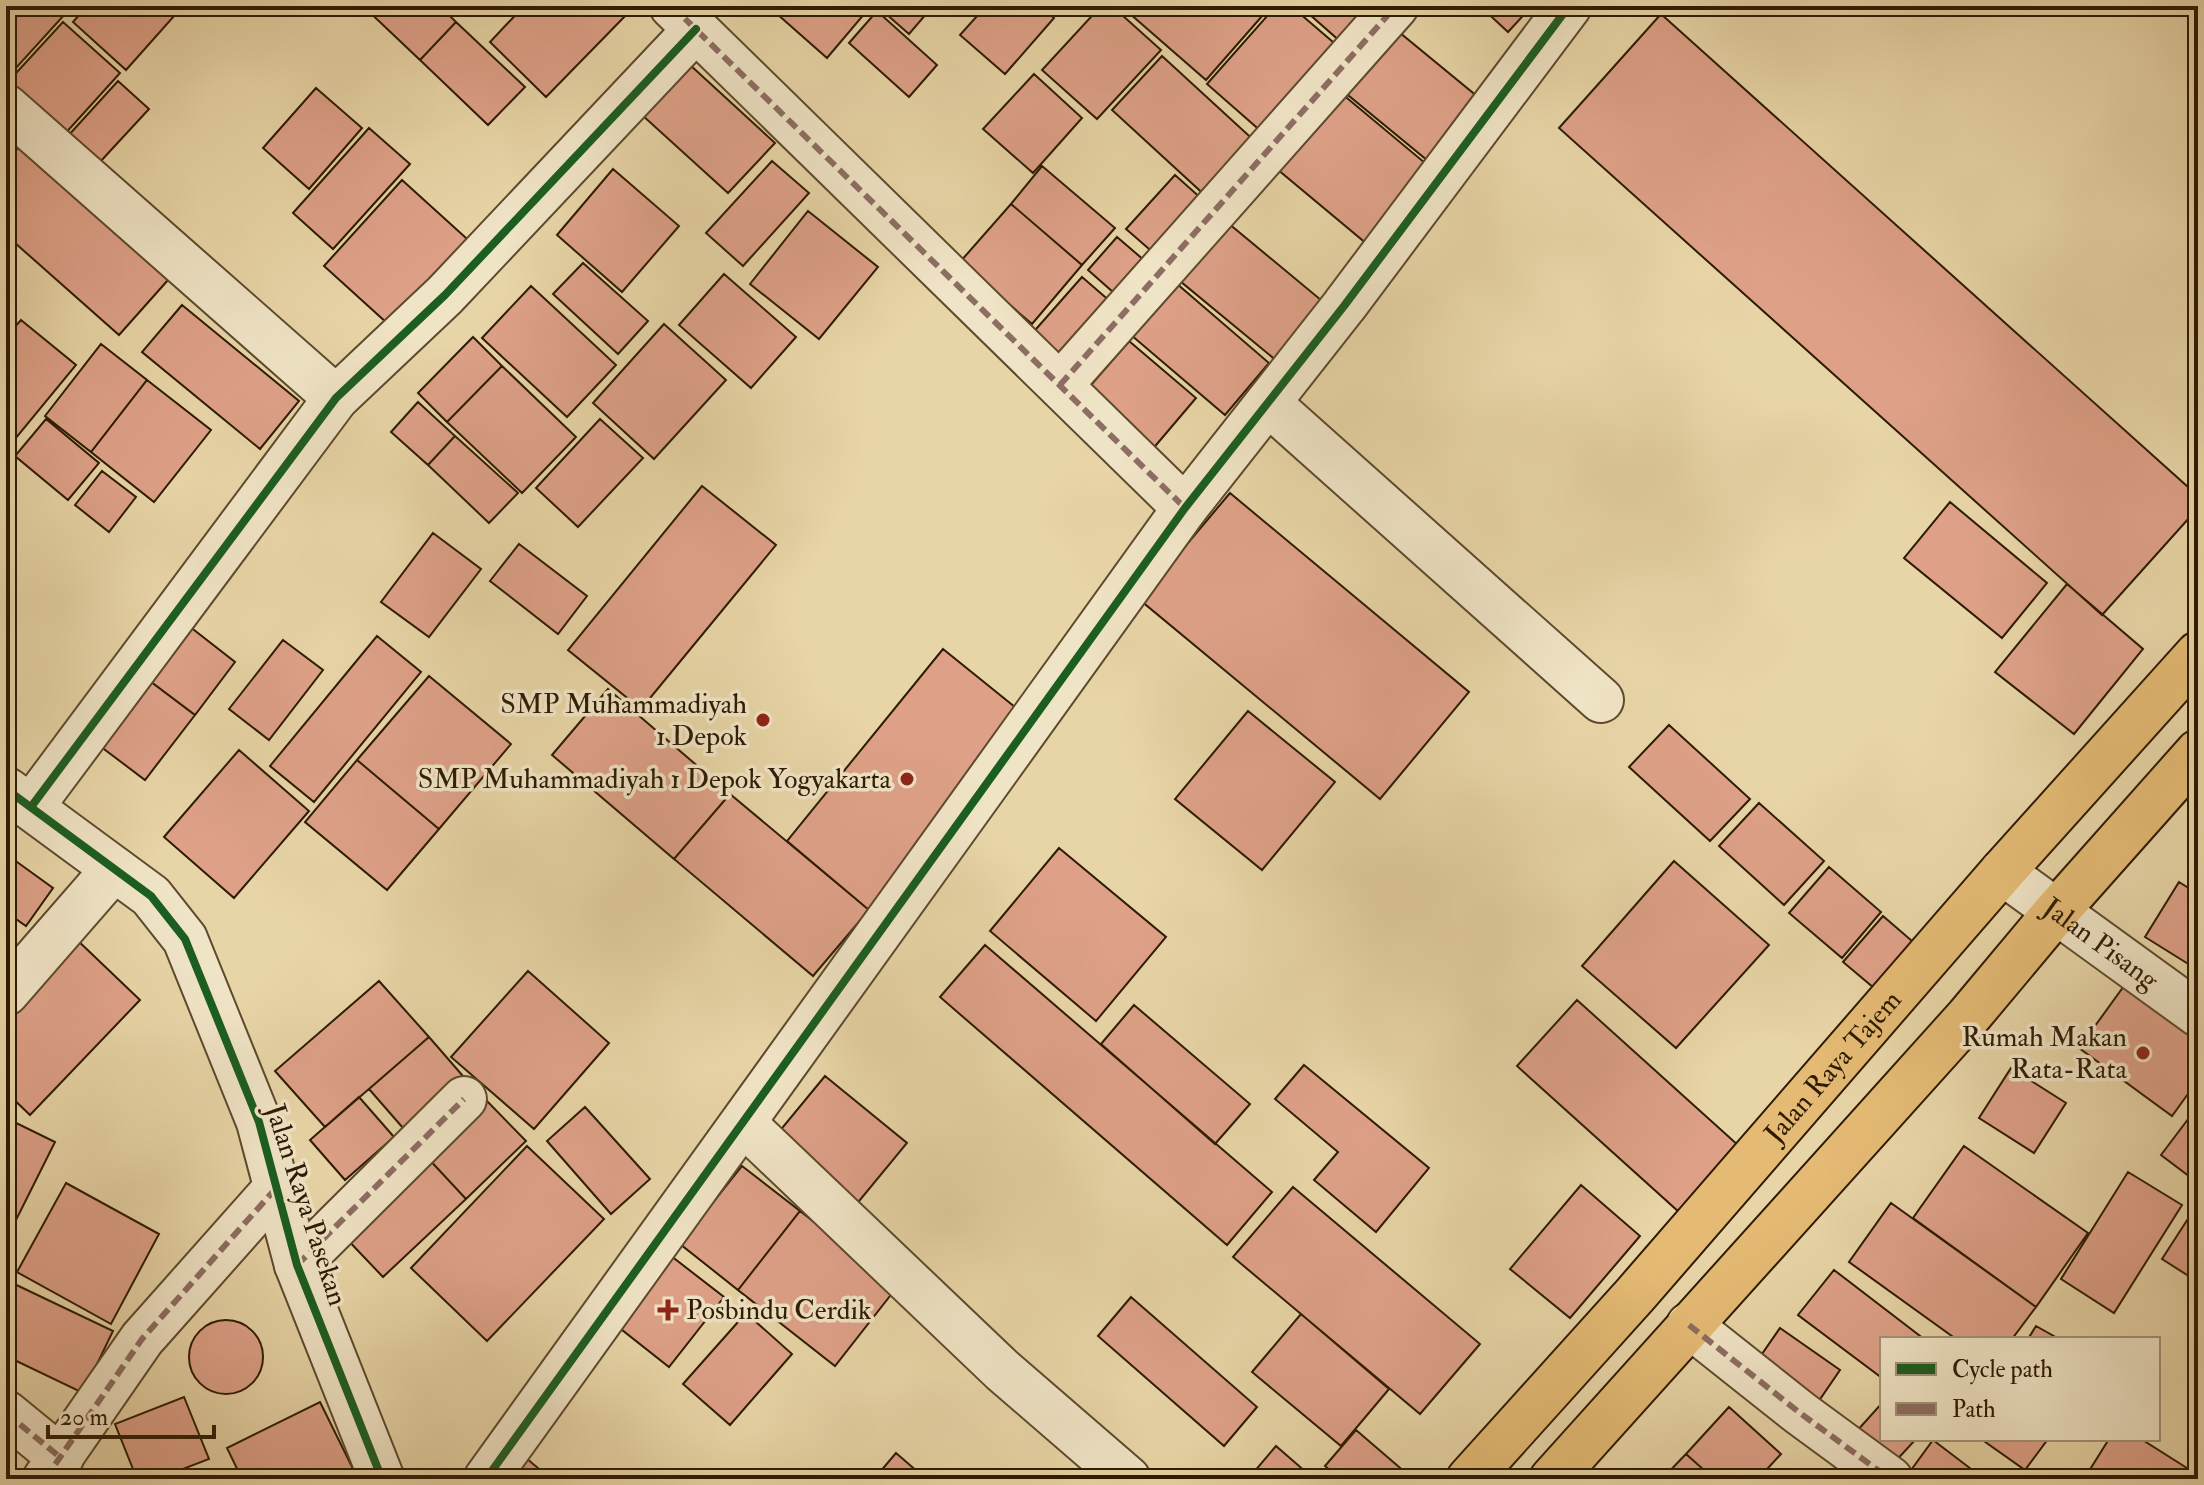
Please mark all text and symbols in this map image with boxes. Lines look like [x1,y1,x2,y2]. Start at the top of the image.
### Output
place label: SMP Muhammadiyah 1 Depok [500,687,748,754]
marker: SMP Muhammadiyah 1 Depok [754,711,772,729]
place label: SMP Muhammadiyah 1 Depok Yogyakarta [418,762,891,797]
marker: SMP Muhammadiyah 1 Depok Yogyakarta [898,770,916,788]
street label: Jalan Pisang [2035,889,2166,998]
street label: Jalan Raya Tajem [1756,983,1909,1151]
place label: Rumah Makan Rata-Rata [1961,1020,2127,1087]
marker: Rumah Makan Rata-Rata [2134,1044,2152,1062]
street label: Jalan Raya Pasekan [257,1099,355,1310]
place label: Posbindu Cerdik [686,1293,872,1328]
marker: Posbindu Cerdik [657,1299,679,1321]
legend [1880,1337,2160,1441]
text: Cycle path [1952,1354,2053,1385]
scale bar [48,1389,214,1439]
text: Path [1952,1394,1996,1425]
text: 20 m [60,1402,109,1433]

